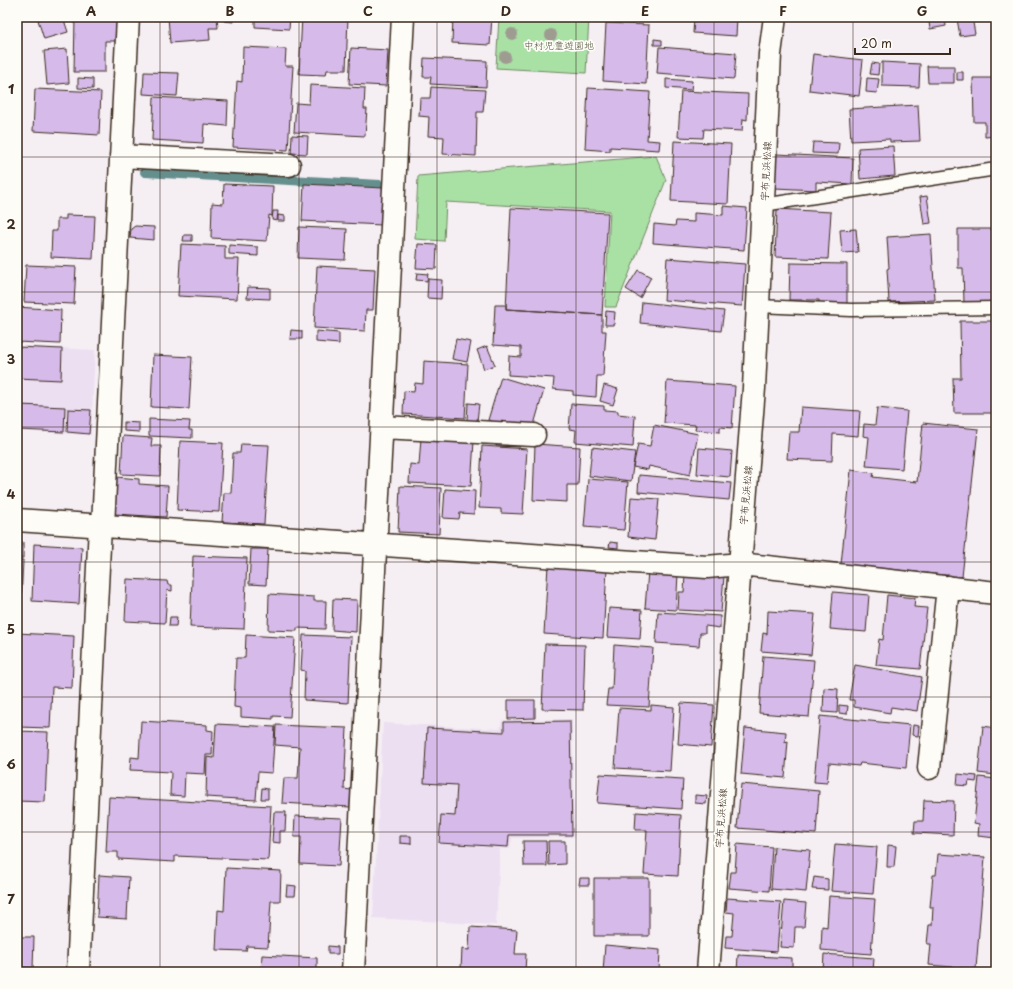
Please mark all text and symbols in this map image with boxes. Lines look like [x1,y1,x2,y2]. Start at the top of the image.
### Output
text: A [86,1,96,20]
text: B [226,1,235,20]
text: C [363,1,373,20]
text: D [501,1,511,20]
text: E [641,1,649,20]
text: F [779,1,787,20]
text: G [917,1,927,20]
scale bar [855,30,950,56]
text: 20 m [861,34,892,52]
park label: 中村児童遊園地 [524,37,594,52]
text: 1 [8,79,14,98]
street label: 宇布見浜松線 [756,141,774,201]
text: 2 [6,214,16,233]
text: 3 [7,349,16,368]
street label: 宇布見浜松線 [735,464,755,526]
text: 4 [7,484,16,503]
text: 5 [7,619,15,638]
text: 6 [6,754,16,773]
street label: 宇布見浜松線 [710,788,730,848]
text: 7 [7,889,15,908]

